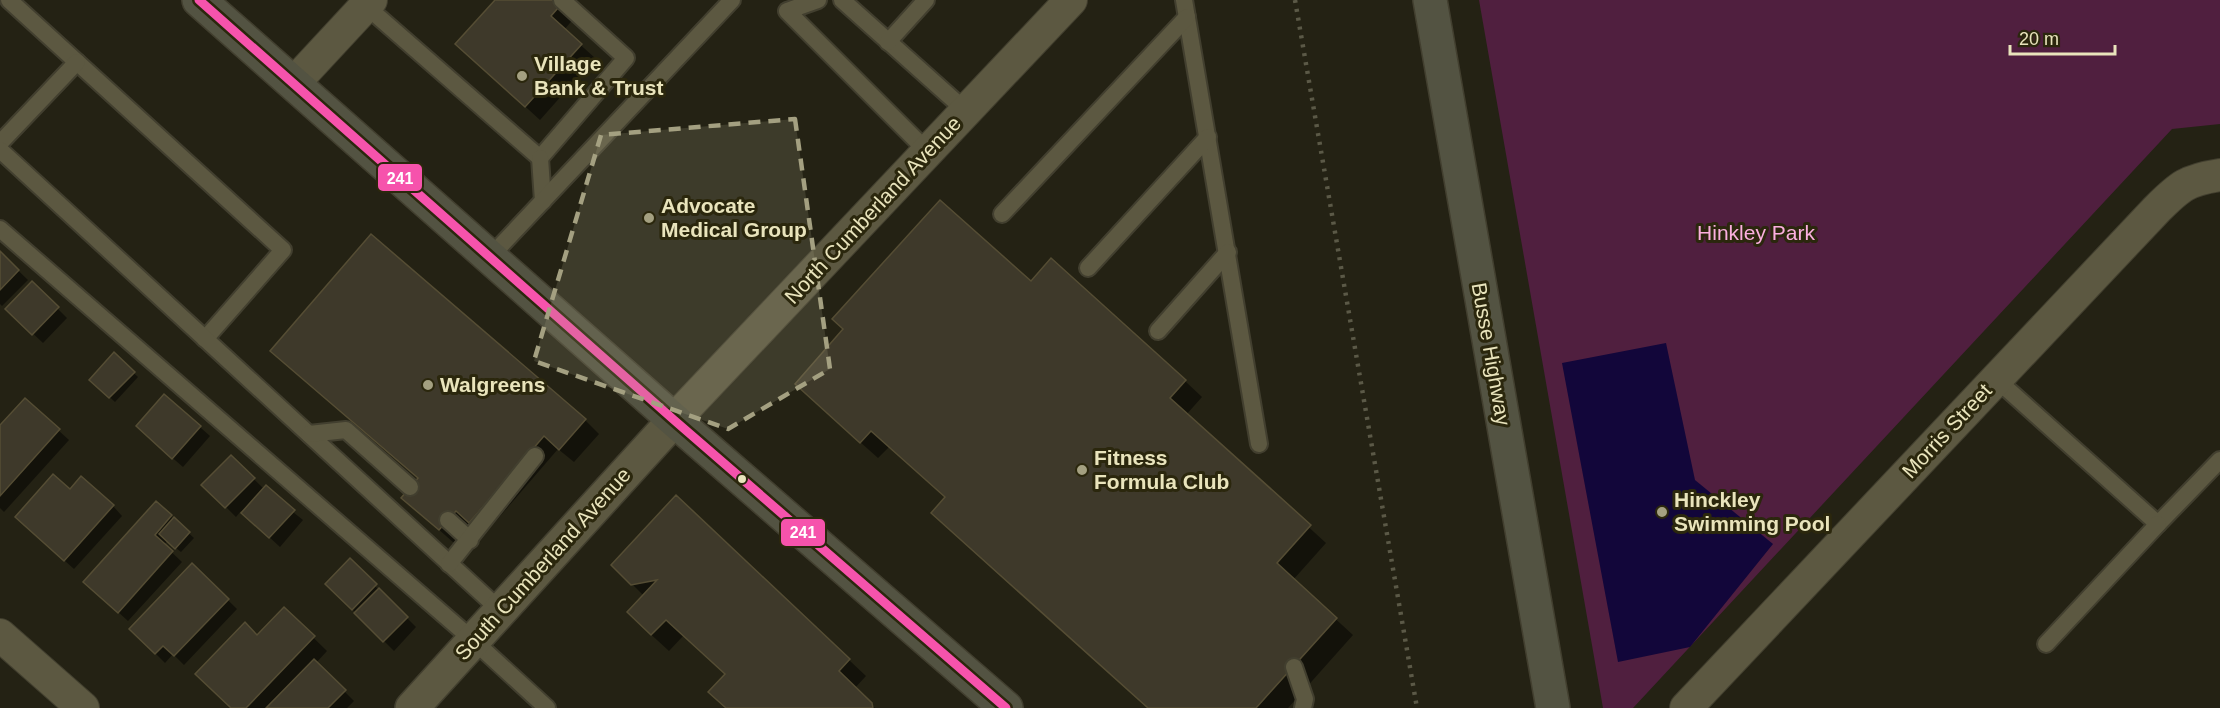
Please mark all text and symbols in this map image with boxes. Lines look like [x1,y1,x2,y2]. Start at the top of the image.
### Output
scale bar [2010,18,2115,56]
text: 20 m [2019,29,2059,49]
place label: Village Bank & Trust [534,52,664,99]
marker: Village Bank & Trust [515,69,529,83]
street label: North Cumberland Avenue [780,111,965,308]
line badge: 241 [377,163,423,192]
text: 241 [387,170,413,187]
place label: Advocate Medical Group [661,194,807,241]
marker: Advocate Medical Group [642,211,656,225]
park label: Hinkley Park [1697,221,1815,244]
street label: Busse Highway [1468,281,1515,428]
place label: Walgreens [440,373,545,396]
marker: Walgreens [421,378,435,392]
street label: Morris Street [1897,379,1996,482]
place label: Fitness Formula Club [1094,446,1229,493]
street label: South Cumberland Avenue [450,463,635,664]
marker: Fitness Formula Club [1075,463,1089,477]
unlabelled marker [736,473,748,485]
place label: Hinckley Swimming Pool [1674,488,1830,535]
marker: Hinckley Swimming Pool [1655,505,1669,519]
line badge: 241 [780,518,826,547]
text: 241 [790,524,816,541]

